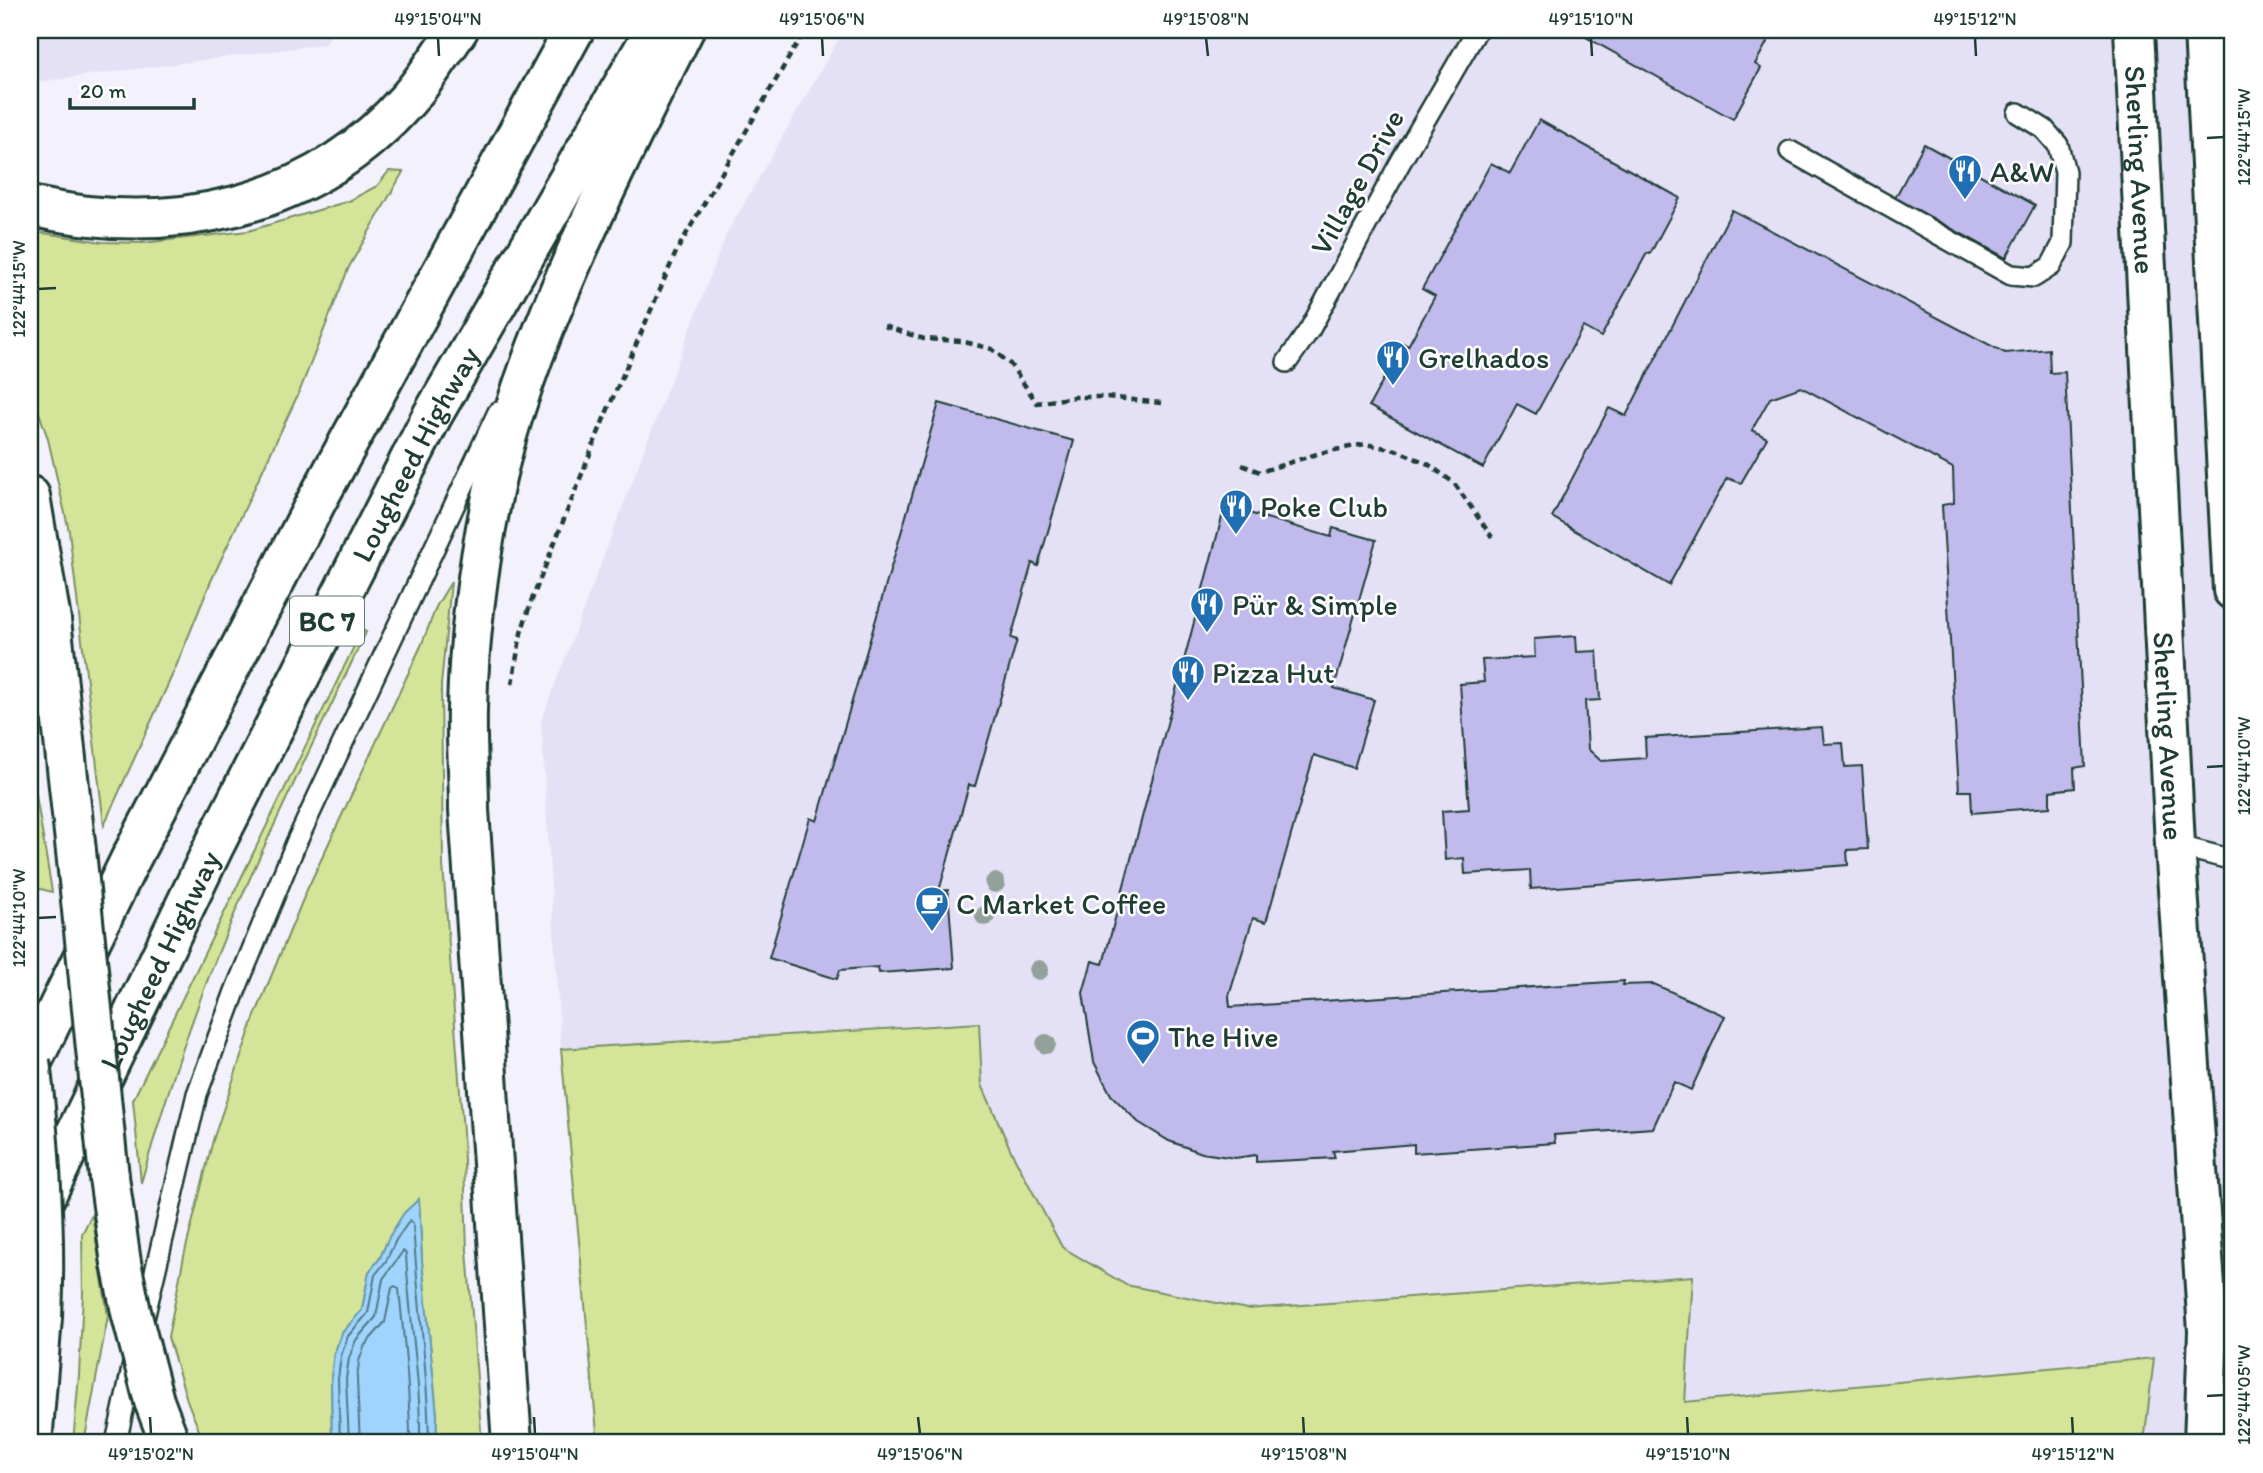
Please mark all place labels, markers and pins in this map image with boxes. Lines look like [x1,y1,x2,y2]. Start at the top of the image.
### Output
restaurant icon: A&W [1946,152,1984,201]
place label: A&W [1990,153,2054,190]
restaurant icon: Grelhados [1374,338,1412,387]
place label: Grelhados [1418,339,1549,376]
restaurant icon: Poke Club [1217,487,1255,536]
place label: Poke Club [1260,488,1388,525]
restaurant icon: Pür & Simple [1188,585,1226,634]
place label: Pür & Simple [1232,586,1398,623]
restaurant icon: Pizza Hut [1169,653,1207,702]
place label: Pizza Hut [1212,654,1335,691]
cafe icon: C Market Coffee [913,884,951,933]
place label: C Market Coffee [956,885,1166,922]
sports icon: The Hive [1124,1017,1162,1066]
place label: The Hive [1168,1018,1279,1055]

